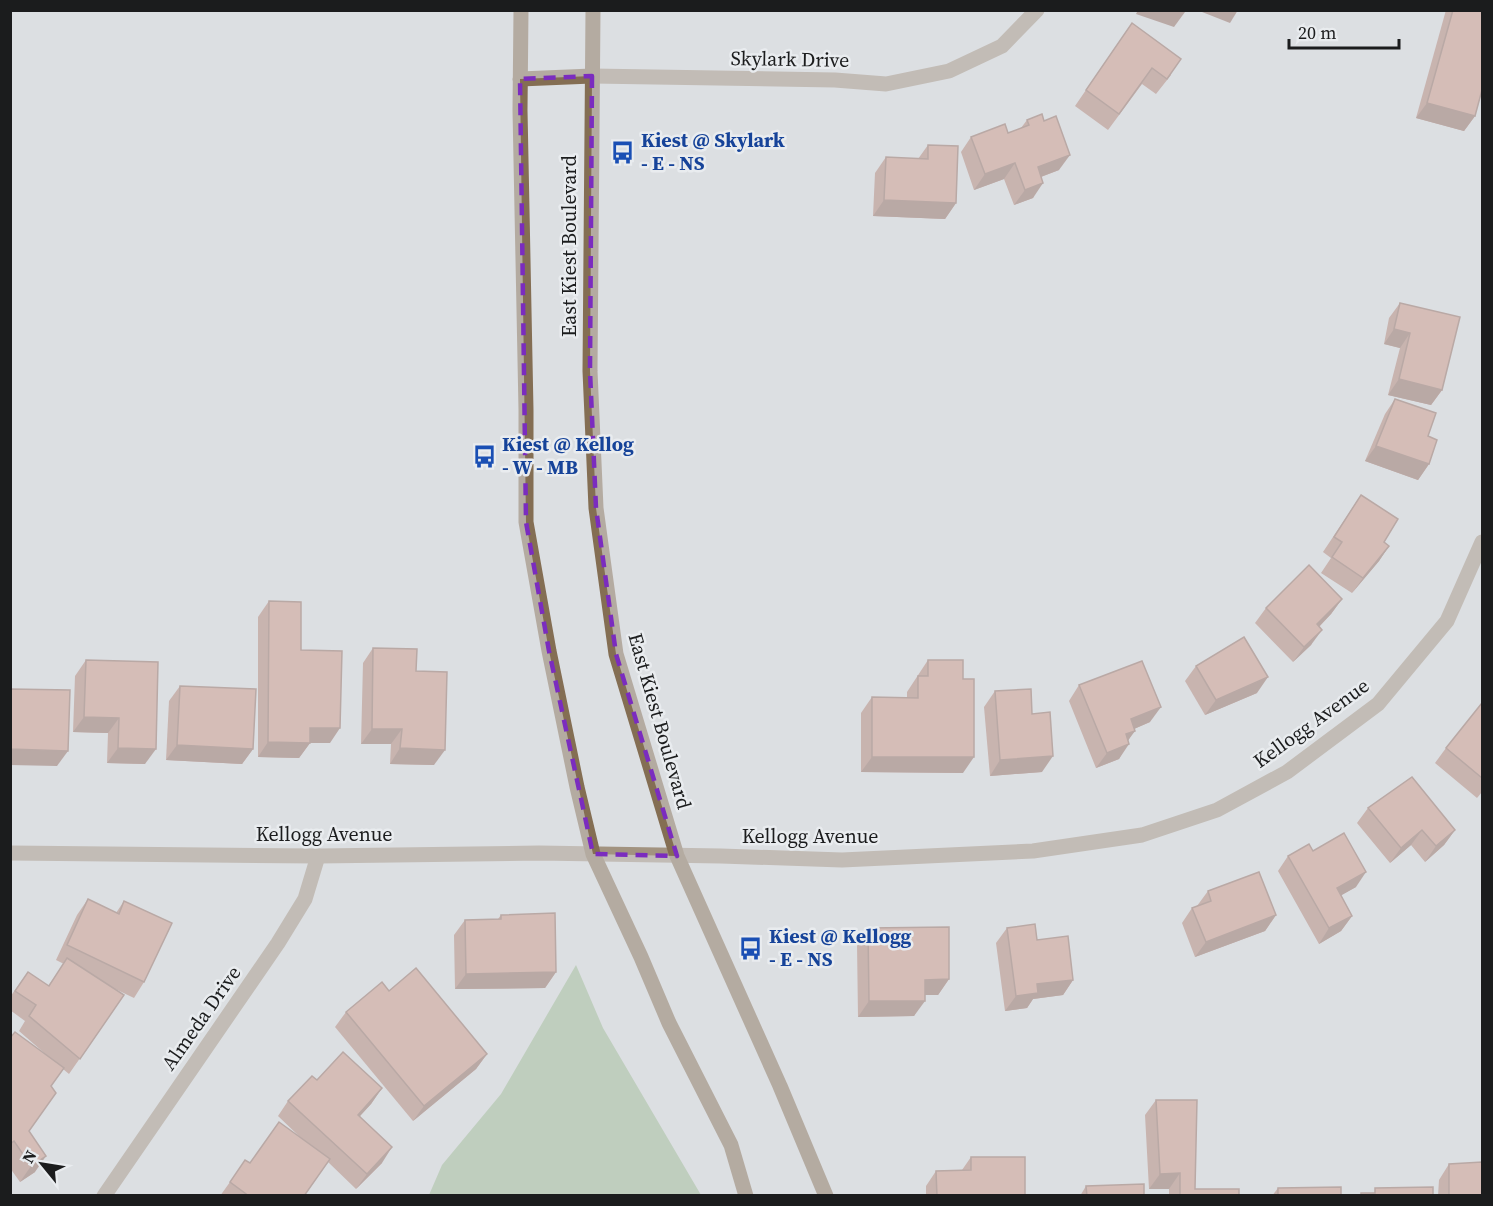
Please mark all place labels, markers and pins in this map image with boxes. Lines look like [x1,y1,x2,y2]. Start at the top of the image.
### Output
place label: Kiest @ Skylark - E - NS [641,126,785,177]
bus stop icon: Kiest @ Skylark - E - NS [610,139,636,165]
place label: Kiest @ Kellog - W - MB [502,430,634,481]
bus stop icon: Kiest @ Kellog - W - MB [471,443,497,469]
place label: Kiest @ Kellogg - E - NS [769,922,912,973]
bus stop icon: Kiest @ Kellogg - E - NS [738,935,764,961]

